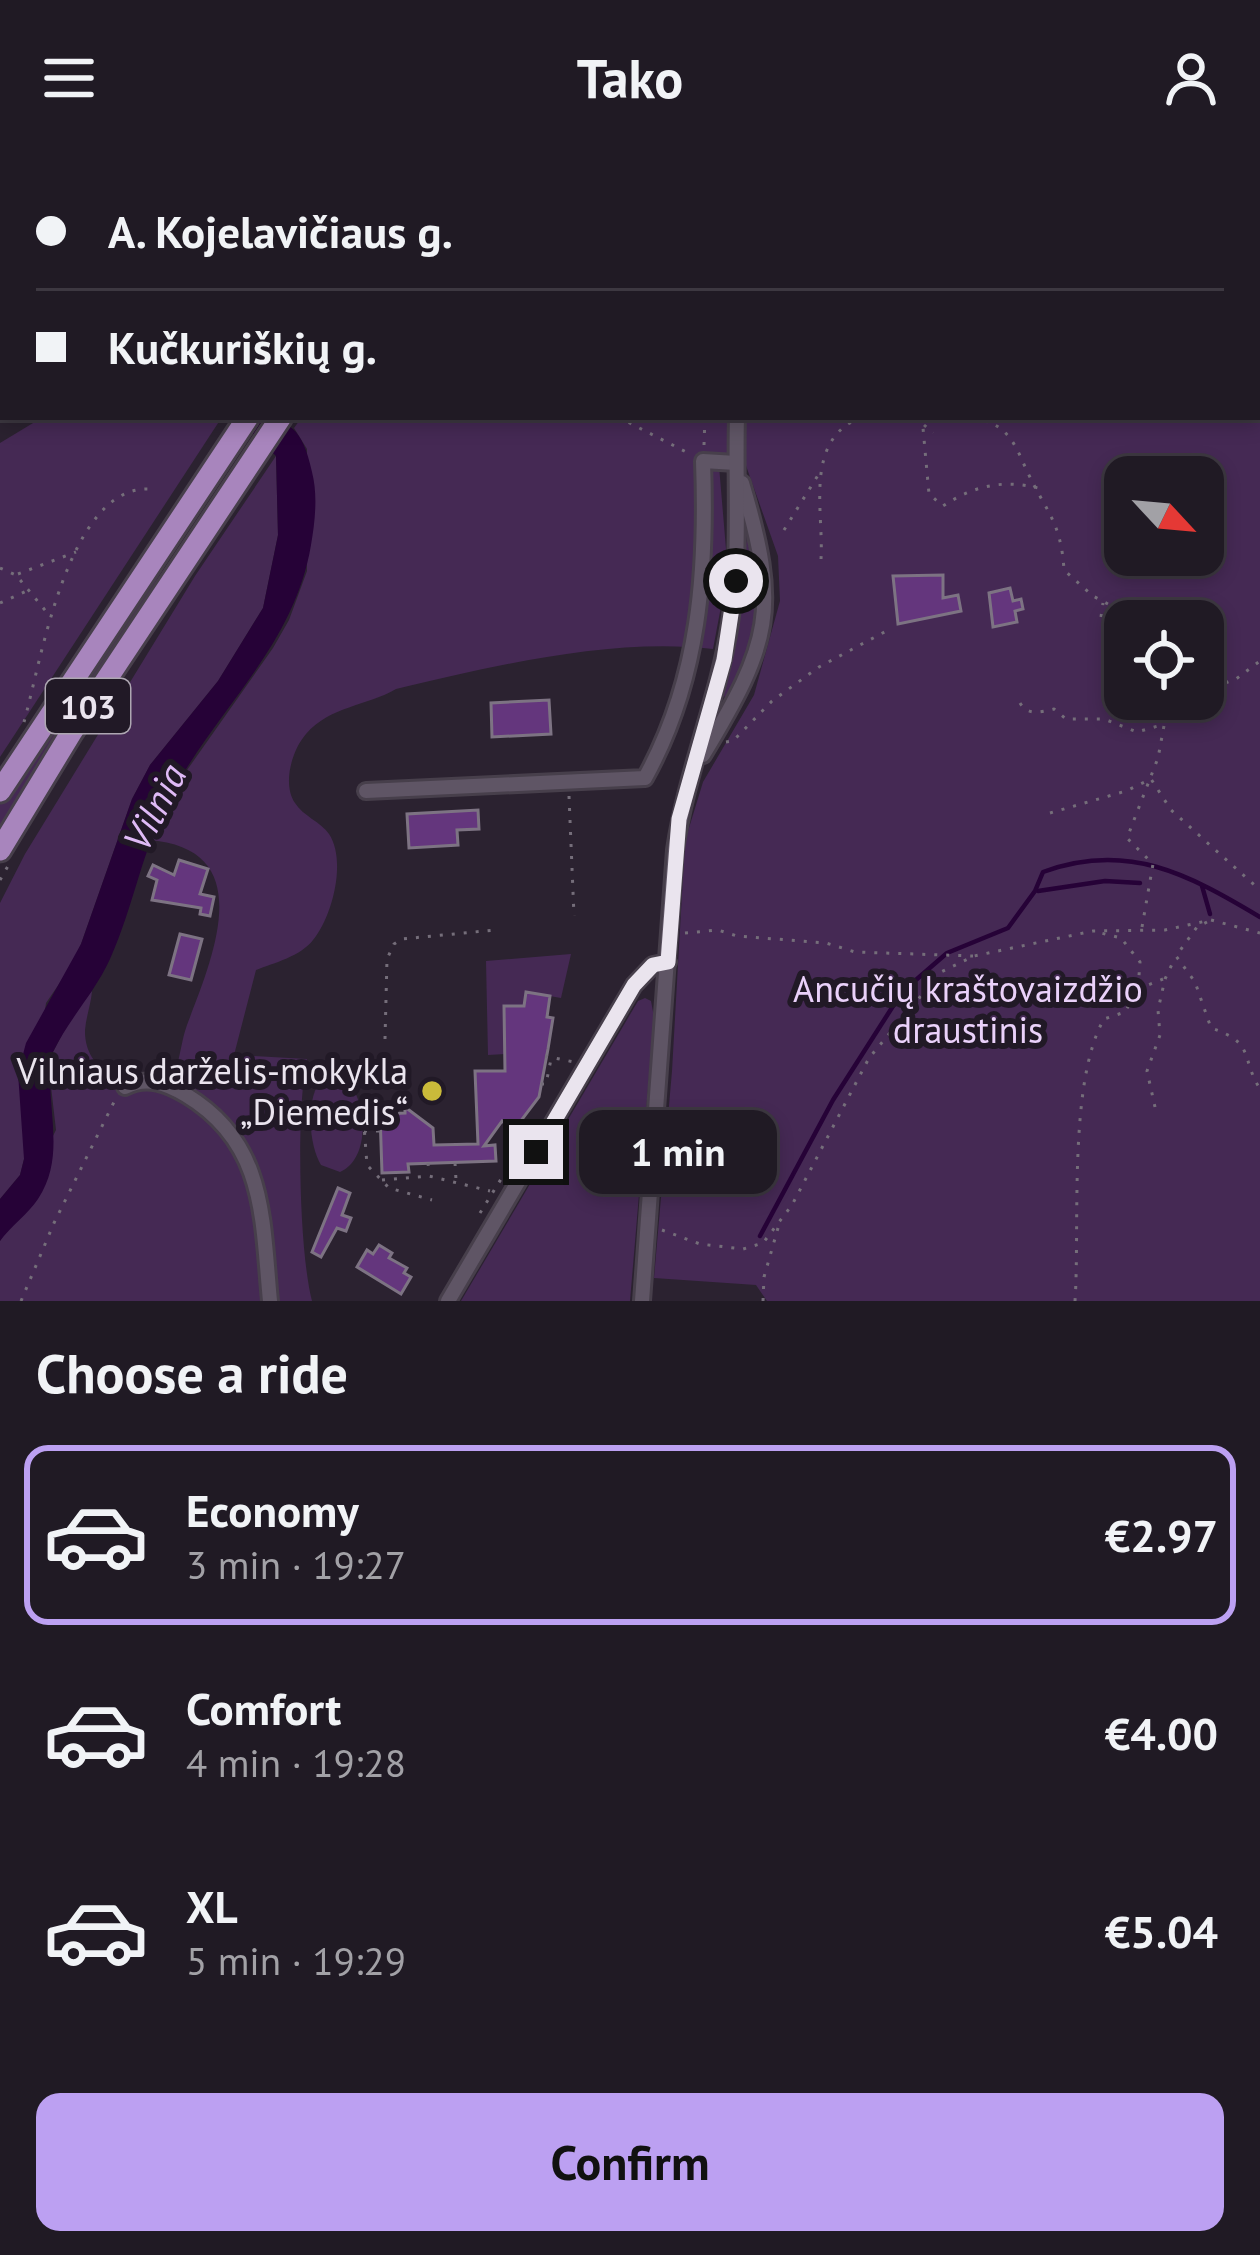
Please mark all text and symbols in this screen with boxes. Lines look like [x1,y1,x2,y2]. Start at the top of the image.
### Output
text: Tako [577,43,683,113]
icon: menu [36,45,102,111]
icon: person [1158,45,1224,111]
text: A. Kojelavičiaus g. [108,202,453,260]
text: Kučkuriškių g. [108,318,377,376]
north arrow [1104,456,1224,576]
map controls [1104,456,1224,720]
route start [709,554,763,608]
button: locate [1104,600,1224,720]
road number: 103 [46,679,130,733]
water label: Vilnia [111,755,197,859]
park label: Ancučių kraštovaizdžio draustinis [793,965,1143,1053]
place label: Vilniaus darželis-mokykla „Diemedis“ [16,1047,408,1135]
marker: Vilniaus darželis-mokykla „Diemedis“ [419,1078,445,1104]
callout: 1 min [578,1110,776,1194]
route end [509,1125,563,1179]
text: 1 min [630,1126,726,1177]
text: Choose a ride [36,1338,348,1408]
icon: car [42,1481,150,1589]
text: Economy [186,1481,359,1539]
text: €2.97 [1105,1506,1218,1564]
text: 3 min · 19:27 [186,1539,406,1590]
icon: car [42,1679,150,1787]
text: Comfort [186,1679,341,1737]
text: €4.00 [1105,1704,1218,1762]
text: 4 min · 19:28 [186,1737,406,1788]
icon: car [42,1877,150,1985]
text: XL [186,1877,238,1935]
text: €5.04 [1105,1902,1218,1960]
text: 5 min · 19:29 [186,1935,406,1986]
button: Confirm [36,2093,1224,2231]

